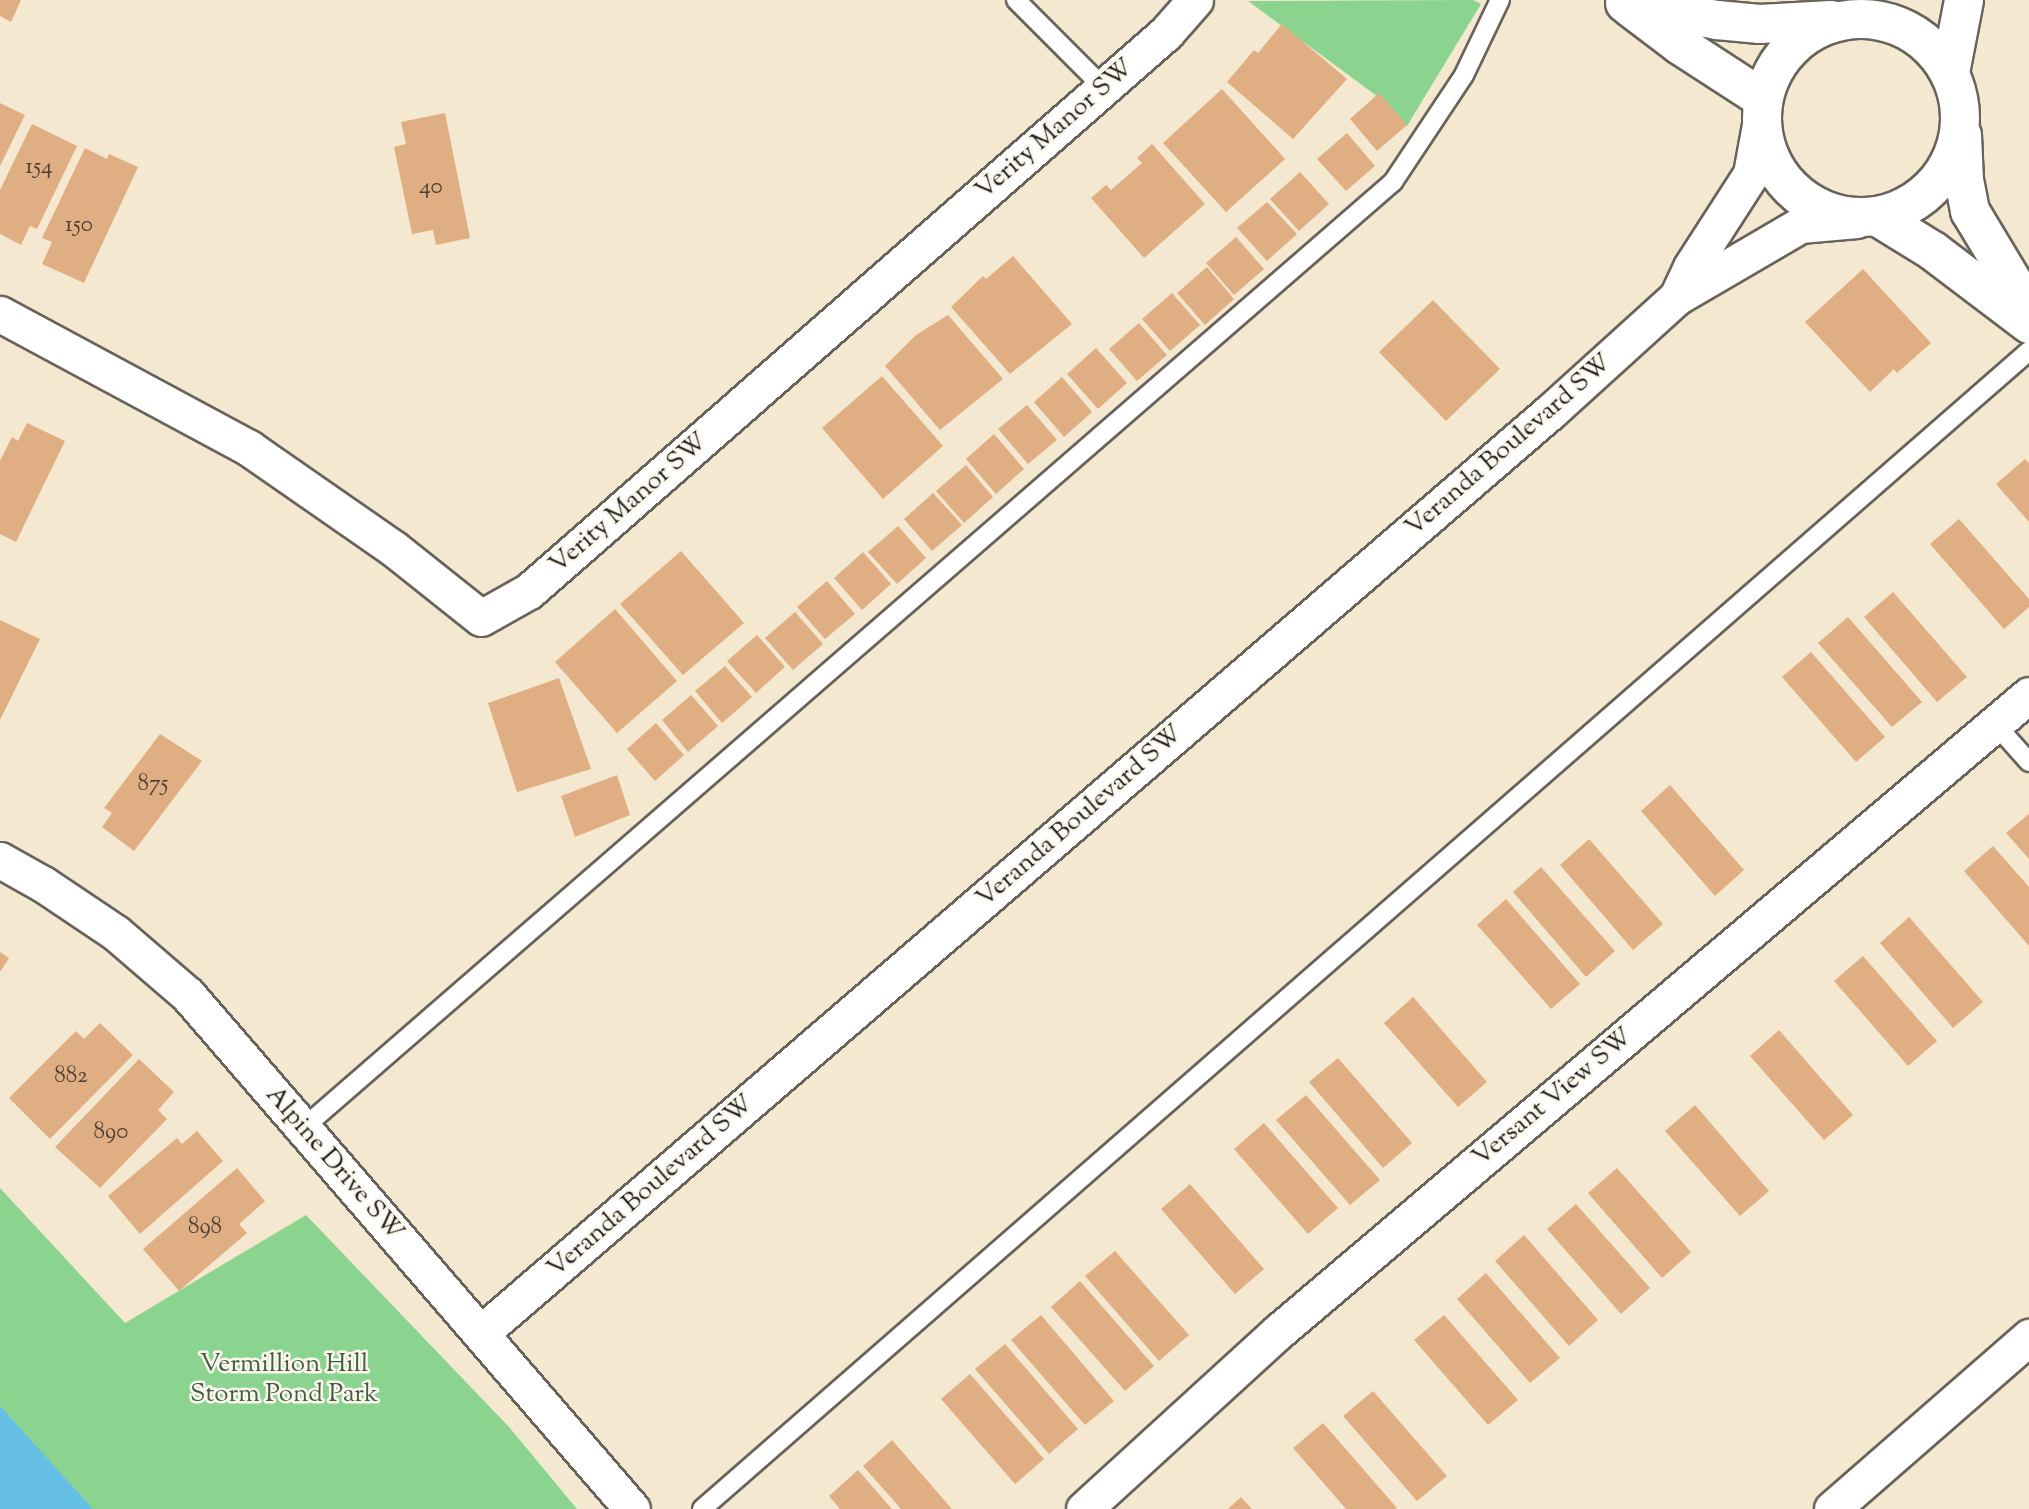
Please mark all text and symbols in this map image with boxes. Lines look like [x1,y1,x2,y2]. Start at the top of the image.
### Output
street label: Verity Manor SW [970,53,1140,207]
house number: 154 [25,154,53,182]
house number: 40 [419,174,443,202]
house number: 150 [65,212,93,240]
street label: Veranda Boulevard SW [1399,348,1619,544]
street label: Verity Manor SW [544,427,714,581]
street label: Veranda Boulevard SW [970,719,1190,915]
house number: 875 [138,771,168,799]
street label: Versant View SW [1467,1022,1639,1174]
house number: 882 [54,1063,88,1091]
street label: Alpine Drive SW [258,1080,410,1248]
street label: Veranda Boulevard SW [541,1089,761,1285]
house number: 890 [94,1119,128,1147]
house number: 898 [188,1214,222,1242]
park label: Vermillion Hill Storm Pond Park [190,1349,378,1410]

